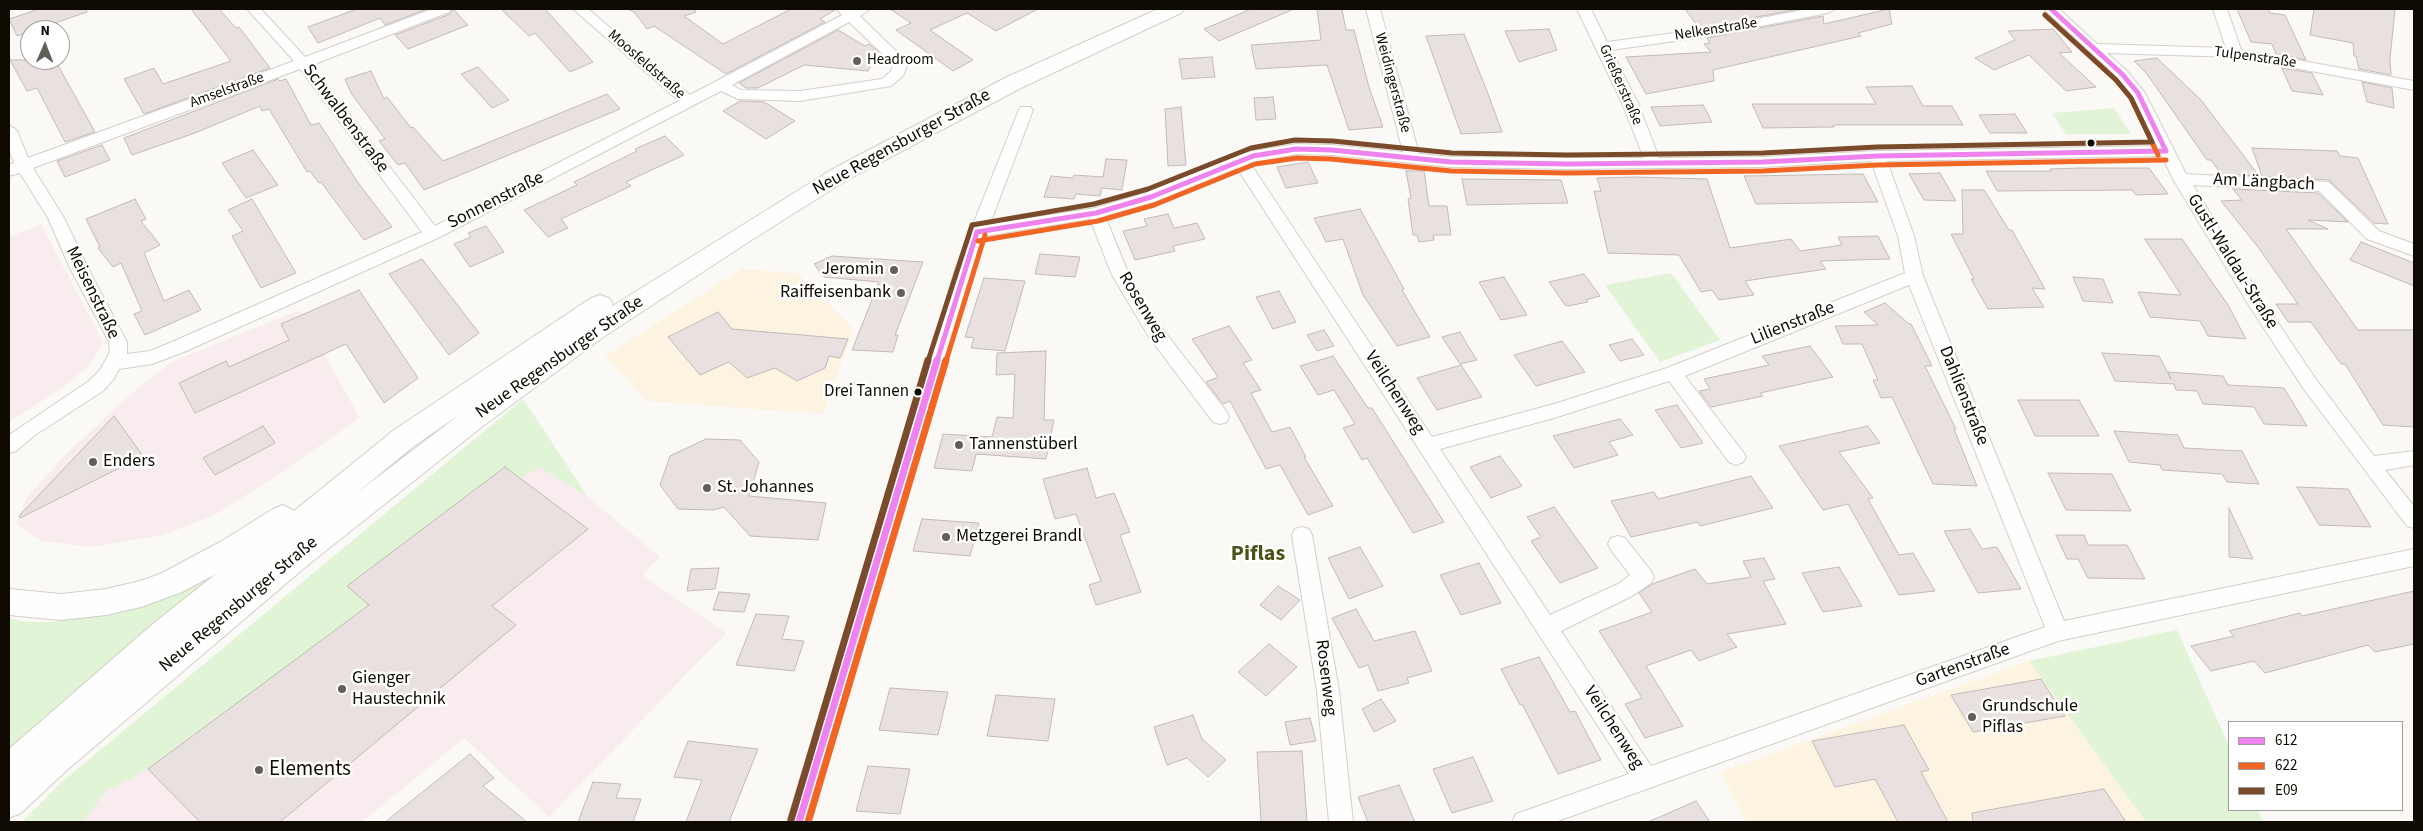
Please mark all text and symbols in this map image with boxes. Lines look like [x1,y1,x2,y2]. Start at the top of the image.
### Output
street label: Nelkenstraße [1673,15,1759,45]
north arrow [20,20,70,70]
text: N [40,21,50,41]
street label: Moosfeldstraße [604,26,688,104]
street label: Weidingerstraße [1370,31,1414,135]
street label: Grießerstraße [1594,42,1646,128]
street label: Tulpenstraße [2213,43,2297,73]
place label: Headroom [867,52,934,70]
marker: Headroom [851,55,863,67]
street label: Schwalbenstraße [297,61,393,177]
street label: Amselstraße [187,69,267,113]
street label: Neue Regensburger Straße [809,85,995,201]
unlabelled marker [2086,138,2096,148]
street label: Sonnenstraße [444,167,548,235]
street label: Am Längbach [2213,170,2315,196]
street label: Gustl-Waldau-Straße [2182,190,2282,334]
street label: Meisenstraße [60,243,124,343]
place label: Jeromin [821,259,884,281]
marker: Jeromin [888,264,900,276]
street label: Rosenweg [1113,269,1171,345]
place label: Raiffeisenbank [780,282,891,304]
marker: Raiffeisenbank [895,287,907,299]
street label: Neue Regensburger Straße [472,292,648,424]
street label: Lilienstraße [1748,297,1838,351]
street label: Dahlienstraße [1933,343,1993,449]
street label: Veilchenweg [1359,348,1429,438]
place label: Drei Tannen [824,382,909,402]
marker: Drei Tannen [913,387,923,397]
place label: Tannenstüberl [969,434,1078,456]
marker: Tannenstüberl [953,439,965,451]
place label: Enders [103,451,155,473]
marker: Enders [87,456,99,468]
place label: St. Johannes [717,477,814,499]
marker: St. Johannes [701,482,713,494]
place label: Metzgerei Brandl [956,526,1082,548]
marker: Metzgerei Brandl [940,531,952,543]
street label: Neue Regensburger Straße [156,533,322,677]
district label: Piflas [1231,542,1285,568]
street label: Rosenweg [1310,639,1340,717]
street label: Gartenstraße [1913,639,2013,693]
place label: Gienger Haustechnik [352,668,446,711]
marker: Gienger Haustechnik [336,683,348,695]
street label: Veilchenweg [1578,683,1648,773]
place label: Grundschule Piflas [1982,696,2078,739]
marker: Grundschule Piflas [1966,711,1978,723]
legend [2228,721,2403,811]
text: 612 [2275,730,2297,751]
text: 622 [2275,755,2297,776]
place label: Elements [269,757,351,783]
marker: Elements [253,764,265,776]
text: E09 [2275,780,2298,801]

